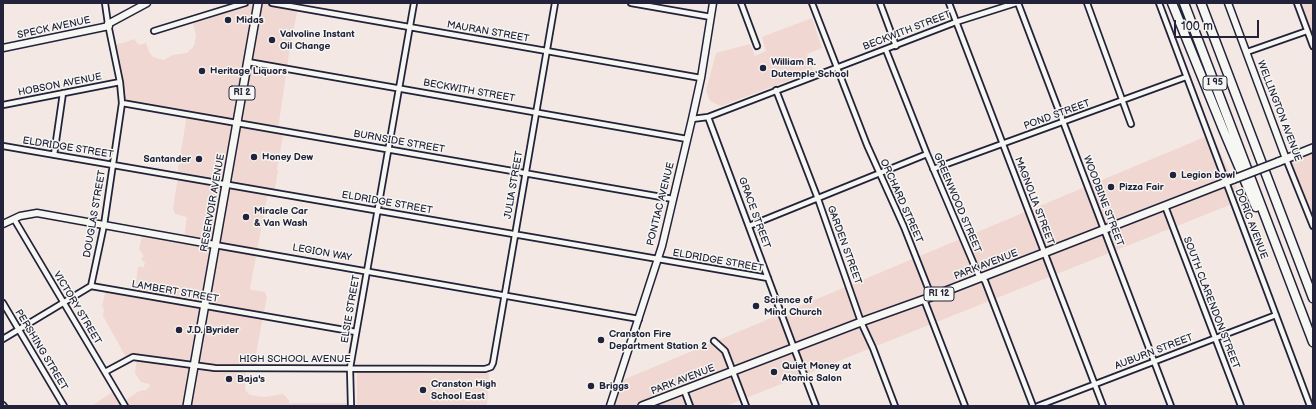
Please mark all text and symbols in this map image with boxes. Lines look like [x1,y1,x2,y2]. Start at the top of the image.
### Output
street label: BECKWITH STREET [861,9,953,53]
scale bar [1176,12,1261,38]
street label: SPECK AVENUE [16,14,92,42]
place label: Midas [236,14,264,26]
marker: Midas [223,15,233,25]
street label: MAURAN STREET [446,19,530,45]
text: 100 m [1181,19,1213,34]
place label: Valvoline Instant Oil Change [280,28,355,52]
marker: Valvoline Instant Oil Change [267,35,277,45]
place label: William R. Dutemple School [771,56,849,80]
street label: WELLINGTON AVENUE [1254,59,1304,163]
marker: William R. Dutemple School [758,63,768,73]
place label: Heritage Liquors [210,65,287,77]
marker: Heritage Liquors [197,66,207,76]
street label: HOBSON AVENUE [17,71,103,99]
road number: I 95 [1203,76,1227,90]
street label: BECKWITH STREET [422,77,516,105]
road number: RI 2 [229,86,255,100]
street label: POND STREET [1022,97,1092,133]
street label: BURNSIDE STREET [352,128,446,156]
street label: ELDRIDGE STREET [22,135,114,161]
street label: JULIA STREET [502,150,526,220]
place label: Honey Dew [262,151,313,163]
street label: GREENWOOD STREET [930,151,984,255]
marker: Honey Dew [249,152,259,162]
place label: Santander [144,153,191,165]
street label: RESERVOIR AVENUE [198,153,228,253]
marker: Santander [194,154,204,164]
street label: WOODBINE STREET [1080,154,1126,248]
street label: MAGNOLIA STREET [1012,155,1056,247]
street label: ORCHARD STREET [877,157,925,245]
street label: PONTIAC AVENUE [645,161,677,247]
street label: DOUGLAS STREET [81,169,109,259]
place label: Legion bowl [1181,169,1235,181]
marker: Legion bowl [1168,170,1178,180]
street label: GRACE STREET [736,176,772,250]
place label: Pizza Fair [1119,181,1164,193]
marker: Pizza Fair [1106,182,1116,192]
street label: DORIC AVENUE [1232,187,1270,261]
street label: ELDRIDGE STREET [341,189,433,217]
street label: GARDEN STREET [824,204,864,286]
place label: Miracle Car & Van Wash [254,205,308,228]
marker: Miracle Car & Van Wash [241,212,251,222]
street label: SOUTH CLARENDON STREET [1180,235,1242,371]
street label: LEGION WAY [291,242,353,264]
street label: ELDRIDGE STREET [672,247,764,275]
street label: PARK AVENUE [952,247,1020,283]
street label: VICTORY STREET [50,269,104,347]
street label: ELSIE STREET [339,274,363,344]
street label: LAMBERT STREET [131,278,219,306]
road number: RI 12 [924,287,954,301]
place label: Science of Mind Church [764,294,822,318]
marker: Science of Mind Church [751,301,761,311]
street label: PERSHING STREET [12,307,70,393]
place label: J.D. Byrider [187,324,239,336]
marker: J.D. Byrider [174,325,184,335]
place label: Cranston Fire Department Station 2 [609,328,707,352]
street label: AUBURN STREET [1113,332,1195,372]
marker: Cranston Fire Department Station 2 [596,335,606,345]
street label: HIGH SCHOOL AVENUE [239,353,351,365]
place label: Quiet Money at Atomic Salon [782,360,851,384]
street label: PARK AVENUE [649,362,717,398]
marker: Quiet Money at Atomic Salon [769,367,779,377]
place label: Baja's [237,373,265,385]
marker: Baja's [224,374,234,384]
place label: Cranston High School East [431,378,496,402]
place label: Briggs [599,380,629,392]
marker: Briggs [586,381,596,391]
marker: Cranston High School East [418,385,428,395]

